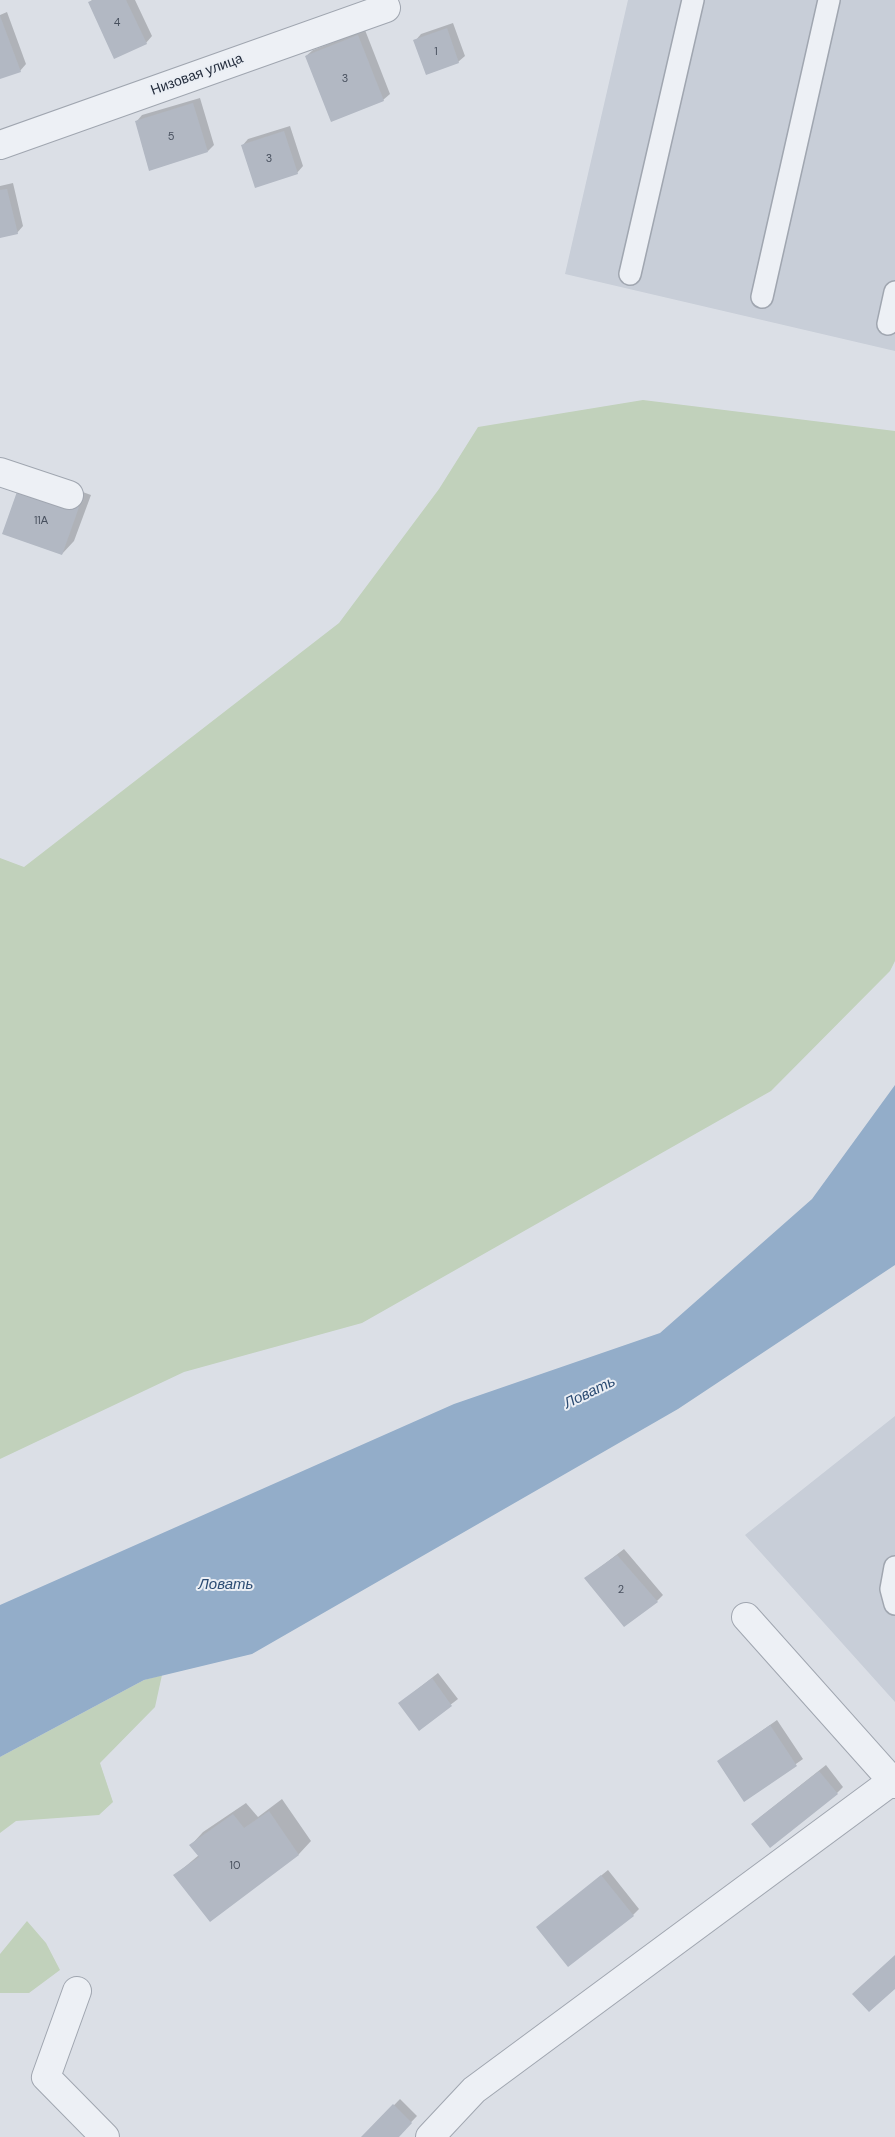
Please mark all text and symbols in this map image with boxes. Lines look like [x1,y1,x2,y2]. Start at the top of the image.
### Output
house number: 4 [114,16,120,30]
house number: 1 [434,45,438,59]
street label: Низовая улица [149,51,245,99]
house number: 3 [342,72,348,86]
house number: 5 [168,130,174,144]
house number: 3 [266,152,272,166]
house number: 11А [34,514,48,528]
water label: Ловать [561,1373,619,1413]
water label: Ловать [199,1576,253,1594]
house number: 2 [618,1583,624,1597]
house number: 10 [230,1859,240,1873]

